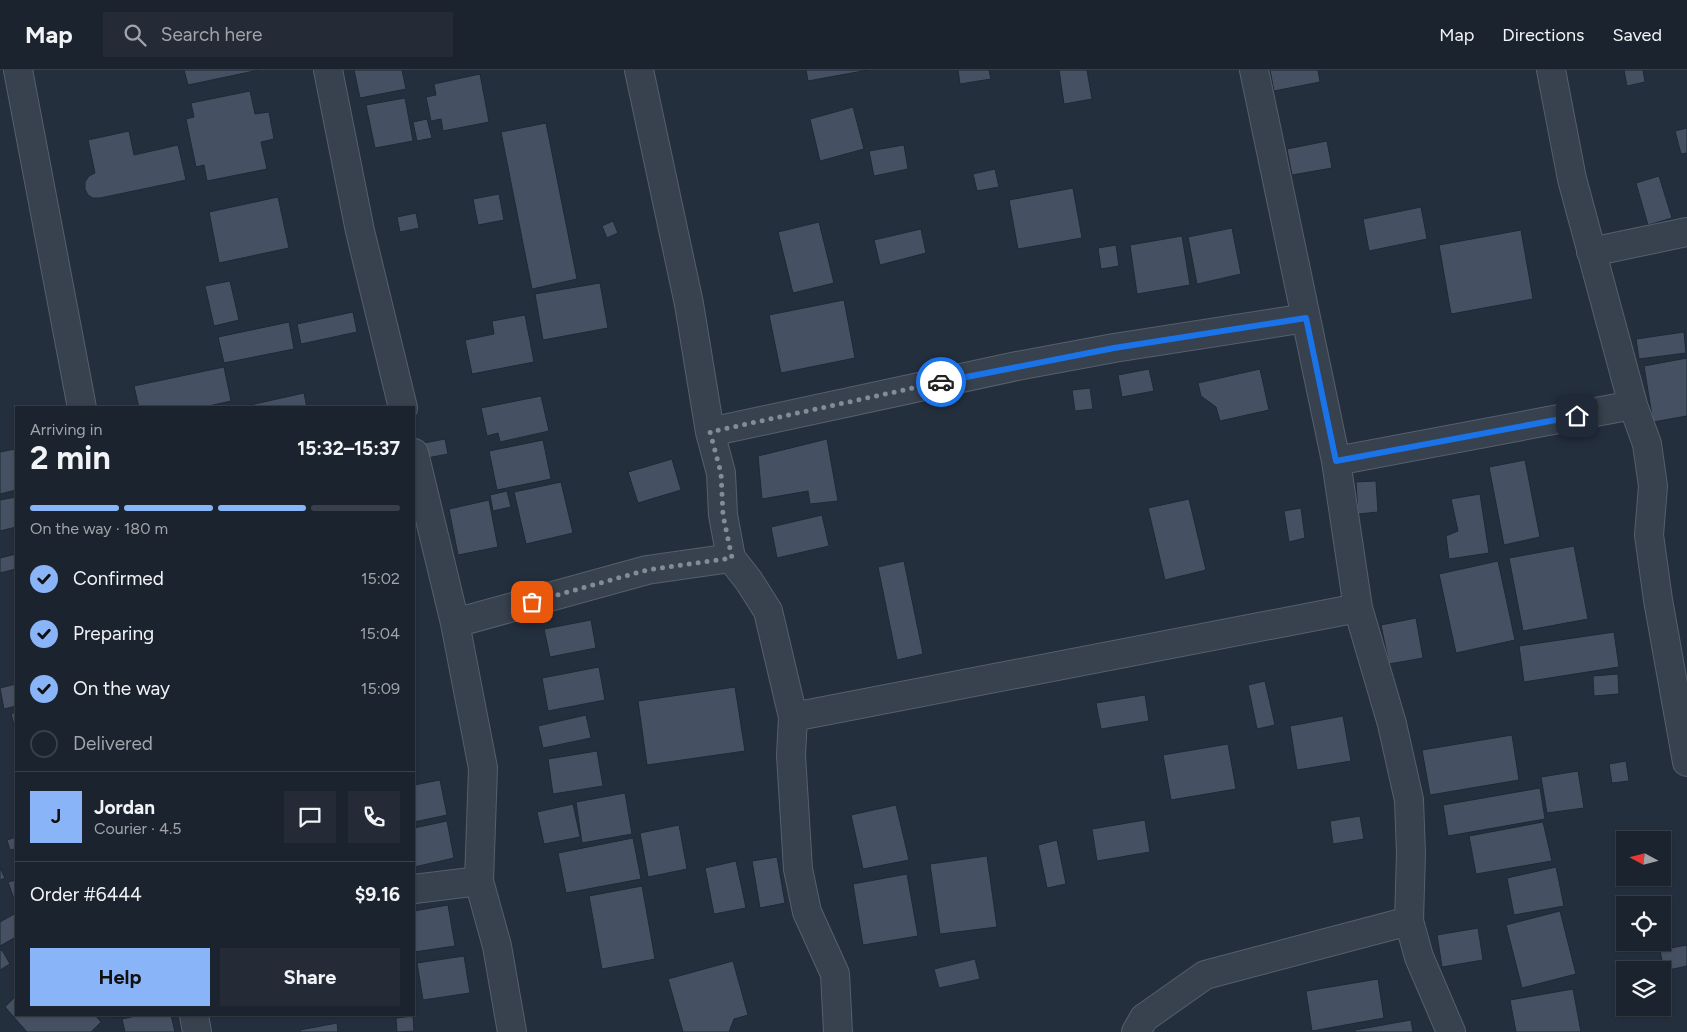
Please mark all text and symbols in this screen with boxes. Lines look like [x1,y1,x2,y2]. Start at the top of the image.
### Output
search box [103,12,453,57]
text: Map [25,20,73,49]
icon: search [121,21,149,49]
text: Search here [161,23,262,46]
text: Map [1439,24,1474,46]
text: Directions [1502,24,1584,46]
text: Saved [1612,24,1662,46]
courier [916,357,966,407]
icon: car [927,368,955,396]
pin [1556,395,1598,437]
icon: home [1563,402,1591,430]
text: Arriving in [30,420,102,439]
text: 15:32–15:37 [297,437,400,460]
text: 2 min [30,439,111,477]
text: On the way · 180 m [30,519,168,538]
icon: check [30,565,58,593]
text: Confirmed [73,567,164,590]
text: 15:02 [361,569,400,588]
pin [511,581,553,623]
icon: bag [518,588,546,616]
icon: check [30,620,58,648]
text: Preparing [73,622,154,645]
text: 15:04 [360,624,400,643]
icon: check [30,675,58,703]
text: On the way [73,677,170,700]
text: 15:09 [361,679,400,698]
text: Delivered [73,732,153,755]
button: chat [284,791,336,843]
button: phone [348,791,400,843]
text: Jordan [94,796,155,819]
text: J [51,805,61,828]
text: Courier · 4.5 [94,819,181,838]
north arrow [1616,831,1671,886]
map controls [1616,831,1671,1016]
text: Order #6444 [30,883,142,906]
text: $9.16 [355,883,400,906]
button: locate [1616,896,1671,951]
button: Help [30,948,210,1006]
button: Share [220,948,400,1006]
button: layers [1616,961,1671,1016]

